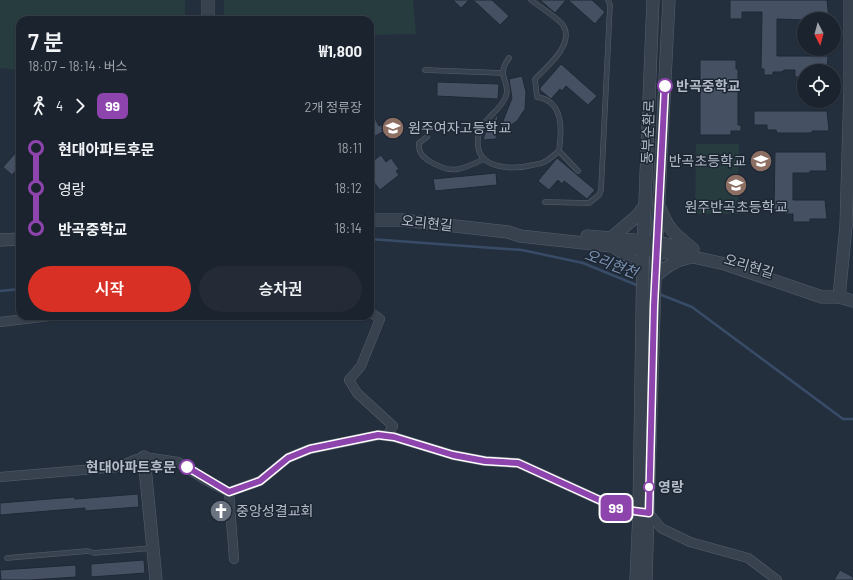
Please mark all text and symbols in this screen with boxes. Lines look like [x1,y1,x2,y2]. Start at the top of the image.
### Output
north arrow [797,12,841,56]
map controls [797,12,841,108]
text: 7 분 [28,28,63,54]
text: ₩1,800 [319,42,362,60]
text: 18:07 – 18:14 · 버스 [28,58,128,74]
button: locate [797,64,841,108]
place label: 반곡중학교 [676,77,741,94]
marker: 반곡중학교 [657,78,673,94]
icon: walk [28,95,50,117]
icon: forward [69,95,91,117]
text: 99 [105,97,120,114]
text: 4 [56,98,63,114]
text: 2개 정류장 [305,99,362,115]
street label: 동부순환로 [638,99,657,164]
school or university icon: 원주여자고등학교 [380,115,406,141]
place label: 원주여자고등학교 [408,119,511,136]
text: 현대아파트후문 [58,140,155,158]
text: 18:11 [337,140,362,156]
school or university icon: 반곡초등학교 [748,148,774,174]
place label: 반곡초등학교 [669,152,746,169]
school or university icon: 원주반곡초등학교 [723,172,749,198]
text: 영랑 [58,180,86,198]
text: 18:12 [335,180,362,196]
place label: 원주반곡초등학교 [684,198,788,215]
street label: 오리현길 [401,211,454,234]
text: 반곡중학교 [58,220,127,238]
text: 18:14 [335,220,362,236]
water label: 오리현천 [582,245,642,282]
street label: 오리현길 [722,250,776,281]
button: 시작 [28,266,191,312]
button: 승차권 [199,266,362,312]
place label: 현대아파트후문 [86,458,176,475]
marker: 현대아파트후문 [179,459,195,475]
place label: 영랑 [658,478,684,495]
marker: 영랑 [643,481,655,493]
line badge: 99 [598,495,634,521]
church icon: 중앙성결교회 [208,498,234,524]
text: 99 [609,499,623,516]
place label: 중앙성결교회 [236,502,313,519]

